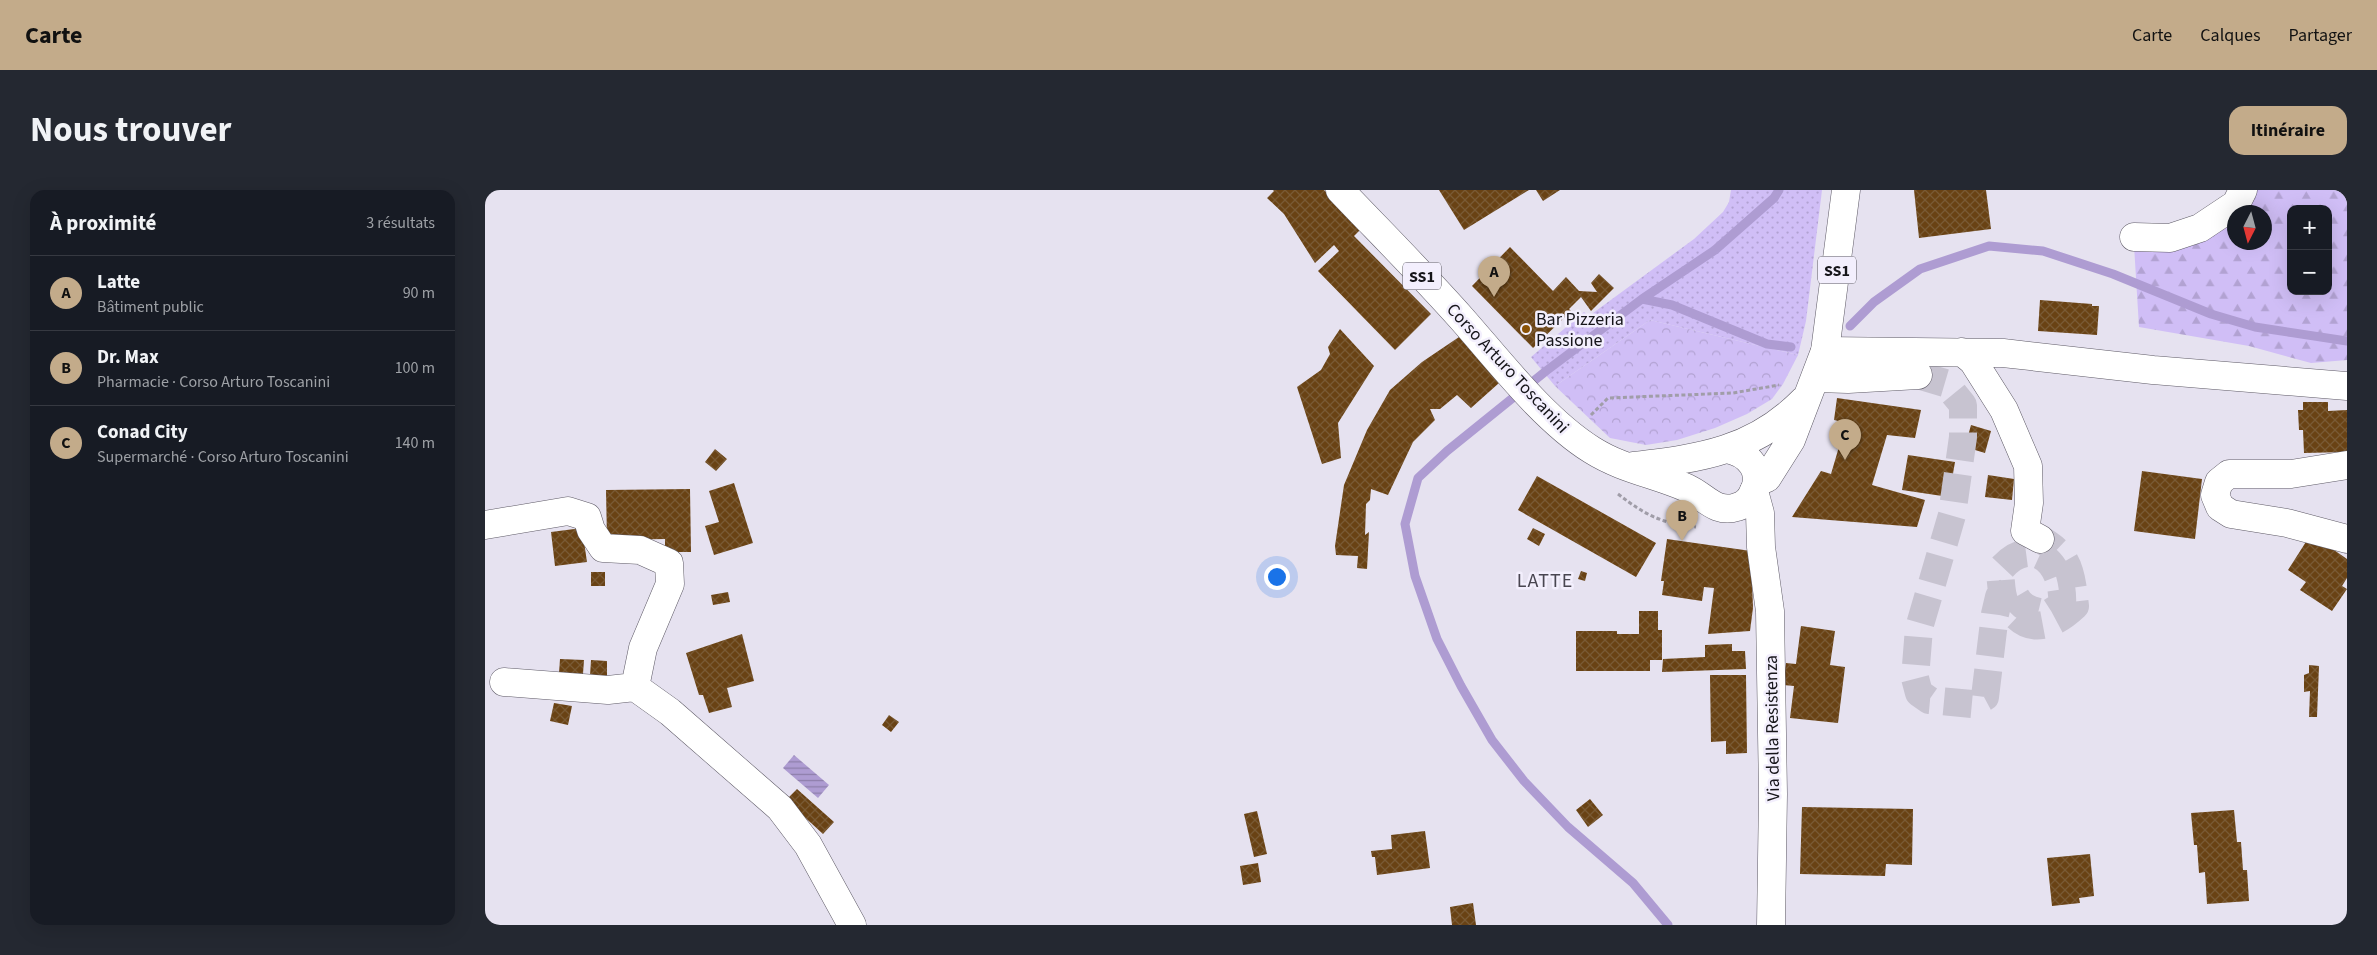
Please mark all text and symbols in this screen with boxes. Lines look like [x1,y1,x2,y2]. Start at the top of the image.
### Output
text: Carte [25,18,82,53]
text: Carte [2132,23,2172,48]
text: Calques [2200,23,2260,48]
text: Partager [2288,23,2352,48]
text: Nous trouver [30,105,231,155]
button: Itinéraire [2229,106,2347,155]
north arrow [2227,205,2272,250]
map controls [2287,205,2332,295]
button: + [2287,205,2332,250]
text: À proximité [50,208,156,238]
text: 3 résultats [366,212,435,234]
button: − [2287,250,2332,295]
pin: A [1478,256,1510,297]
road number: SS1 [1818,256,1856,284]
road number: SS1 [1403,262,1441,290]
text: Latte [97,269,140,296]
text: A [61,282,71,304]
text: 90 m [403,282,435,304]
text: Bâtiment public [97,296,204,318]
street label: Corso Arturo Toscanini [1441,298,1575,439]
place label: Bar Pizzeria Passione [1536,307,1624,353]
marker: Bar Pizzeria Passione [1520,323,1532,335]
text: Dr. Max [97,344,159,371]
text: B [61,357,71,379]
text: 100 m [395,357,435,379]
text: Pharmacie · Corso Arturo Toscanini [97,371,330,393]
text: Conad City [97,419,188,446]
pin: C [1829,419,1861,460]
text: C [61,432,71,454]
text: 140 m [395,432,435,454]
text: Supermarché · Corso Arturo Toscanini [97,446,349,468]
pin: B [1666,500,1698,541]
your location [1264,564,1290,590]
district label: LATTE [1517,567,1573,595]
street label: Via della Resistenza [1759,655,1786,801]

